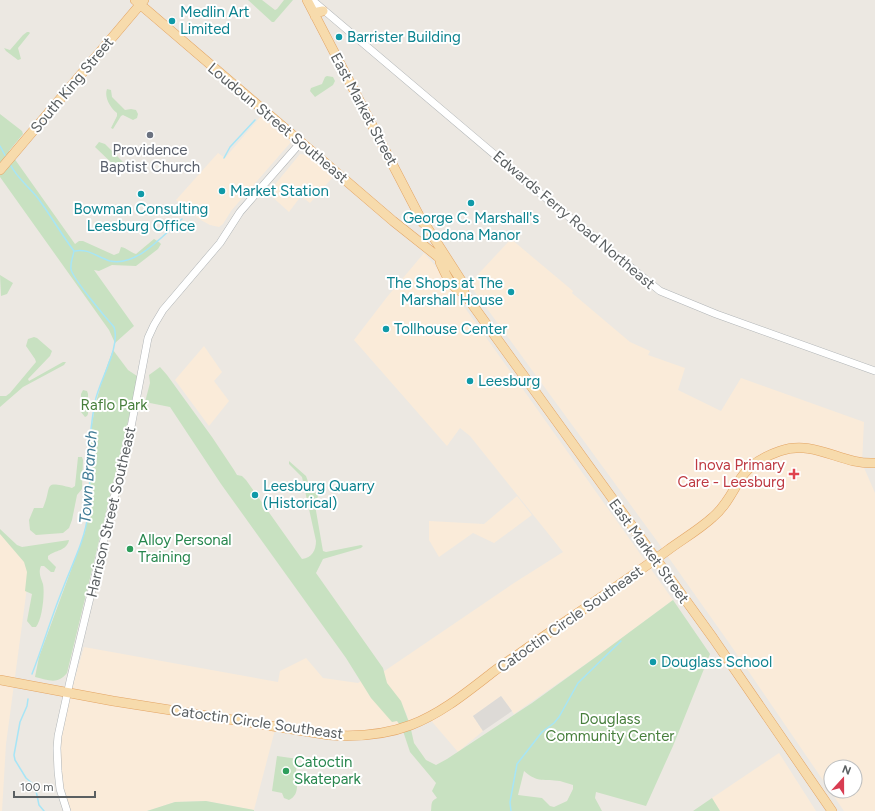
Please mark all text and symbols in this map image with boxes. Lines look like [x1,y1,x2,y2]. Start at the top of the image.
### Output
place label: Medlin Art Limited [180,3,250,38]
marker: Medlin Art Limited [167,16,177,26]
place label: Barrister Building [347,28,461,46]
marker: Barrister Building [334,32,344,42]
street label: South King Street [27,33,118,137]
street label: East Market Street [327,50,401,169]
street label: Loudoun Street Southeast [204,59,352,187]
marker: Providence Baptist Church [145,130,155,140]
place label: Providence Baptist Church [100,141,200,176]
street label: Edwards Ferry Road Northeast [489,147,659,293]
place label: Market Station [230,182,329,200]
marker: Market Station [217,186,227,196]
marker: Bowman Consulting Leesburg Office [136,189,146,199]
marker: George C. Marshall's Dodona Manor [466,198,476,208]
place label: Bowman Consulting Leesburg Office [74,200,208,235]
place label: George C. Marshall's Dodona Manor [403,209,539,244]
place label: The Shops at The Marshall House [387,274,503,309]
marker: The Shops at The Marshall House [506,287,516,297]
place label: Tollhouse Center [394,320,507,338]
marker: Tollhouse Center [381,324,391,334]
place label: Leesburg [478,372,540,390]
marker: Leesburg [465,376,475,386]
park label: Raflo Park [81,396,148,414]
street label: Harrison Street Southeast [83,424,140,599]
water label: Town Branch [75,430,101,524]
place label: Inova Primary Care - Leesburg [677,456,785,491]
marker: Inova Primary Care - Leesburg [788,468,800,480]
place label: Leesburg Quarry (Historical) [263,477,375,512]
marker: Leesburg Quarry (Historical) [250,490,260,500]
street label: East Market Street [605,495,693,607]
place label: Alloy Personal Training [138,531,232,566]
marker: Alloy Personal Training [125,544,135,554]
street label: Catoctin Circle Southeast [494,562,647,676]
place label: Douglass School [661,653,772,671]
marker: Douglass School [648,657,658,667]
street label: Catoctin Circle Southeast [170,701,345,743]
park label: Douglass Community Center [546,710,674,745]
place label: Catoctin Skatepark [294,753,361,788]
north arrow [823,759,863,799]
text: N [840,763,853,778]
marker: Catoctin Skatepark [281,766,291,776]
scale bar [14,773,95,799]
text: 100 m [20,780,54,794]

